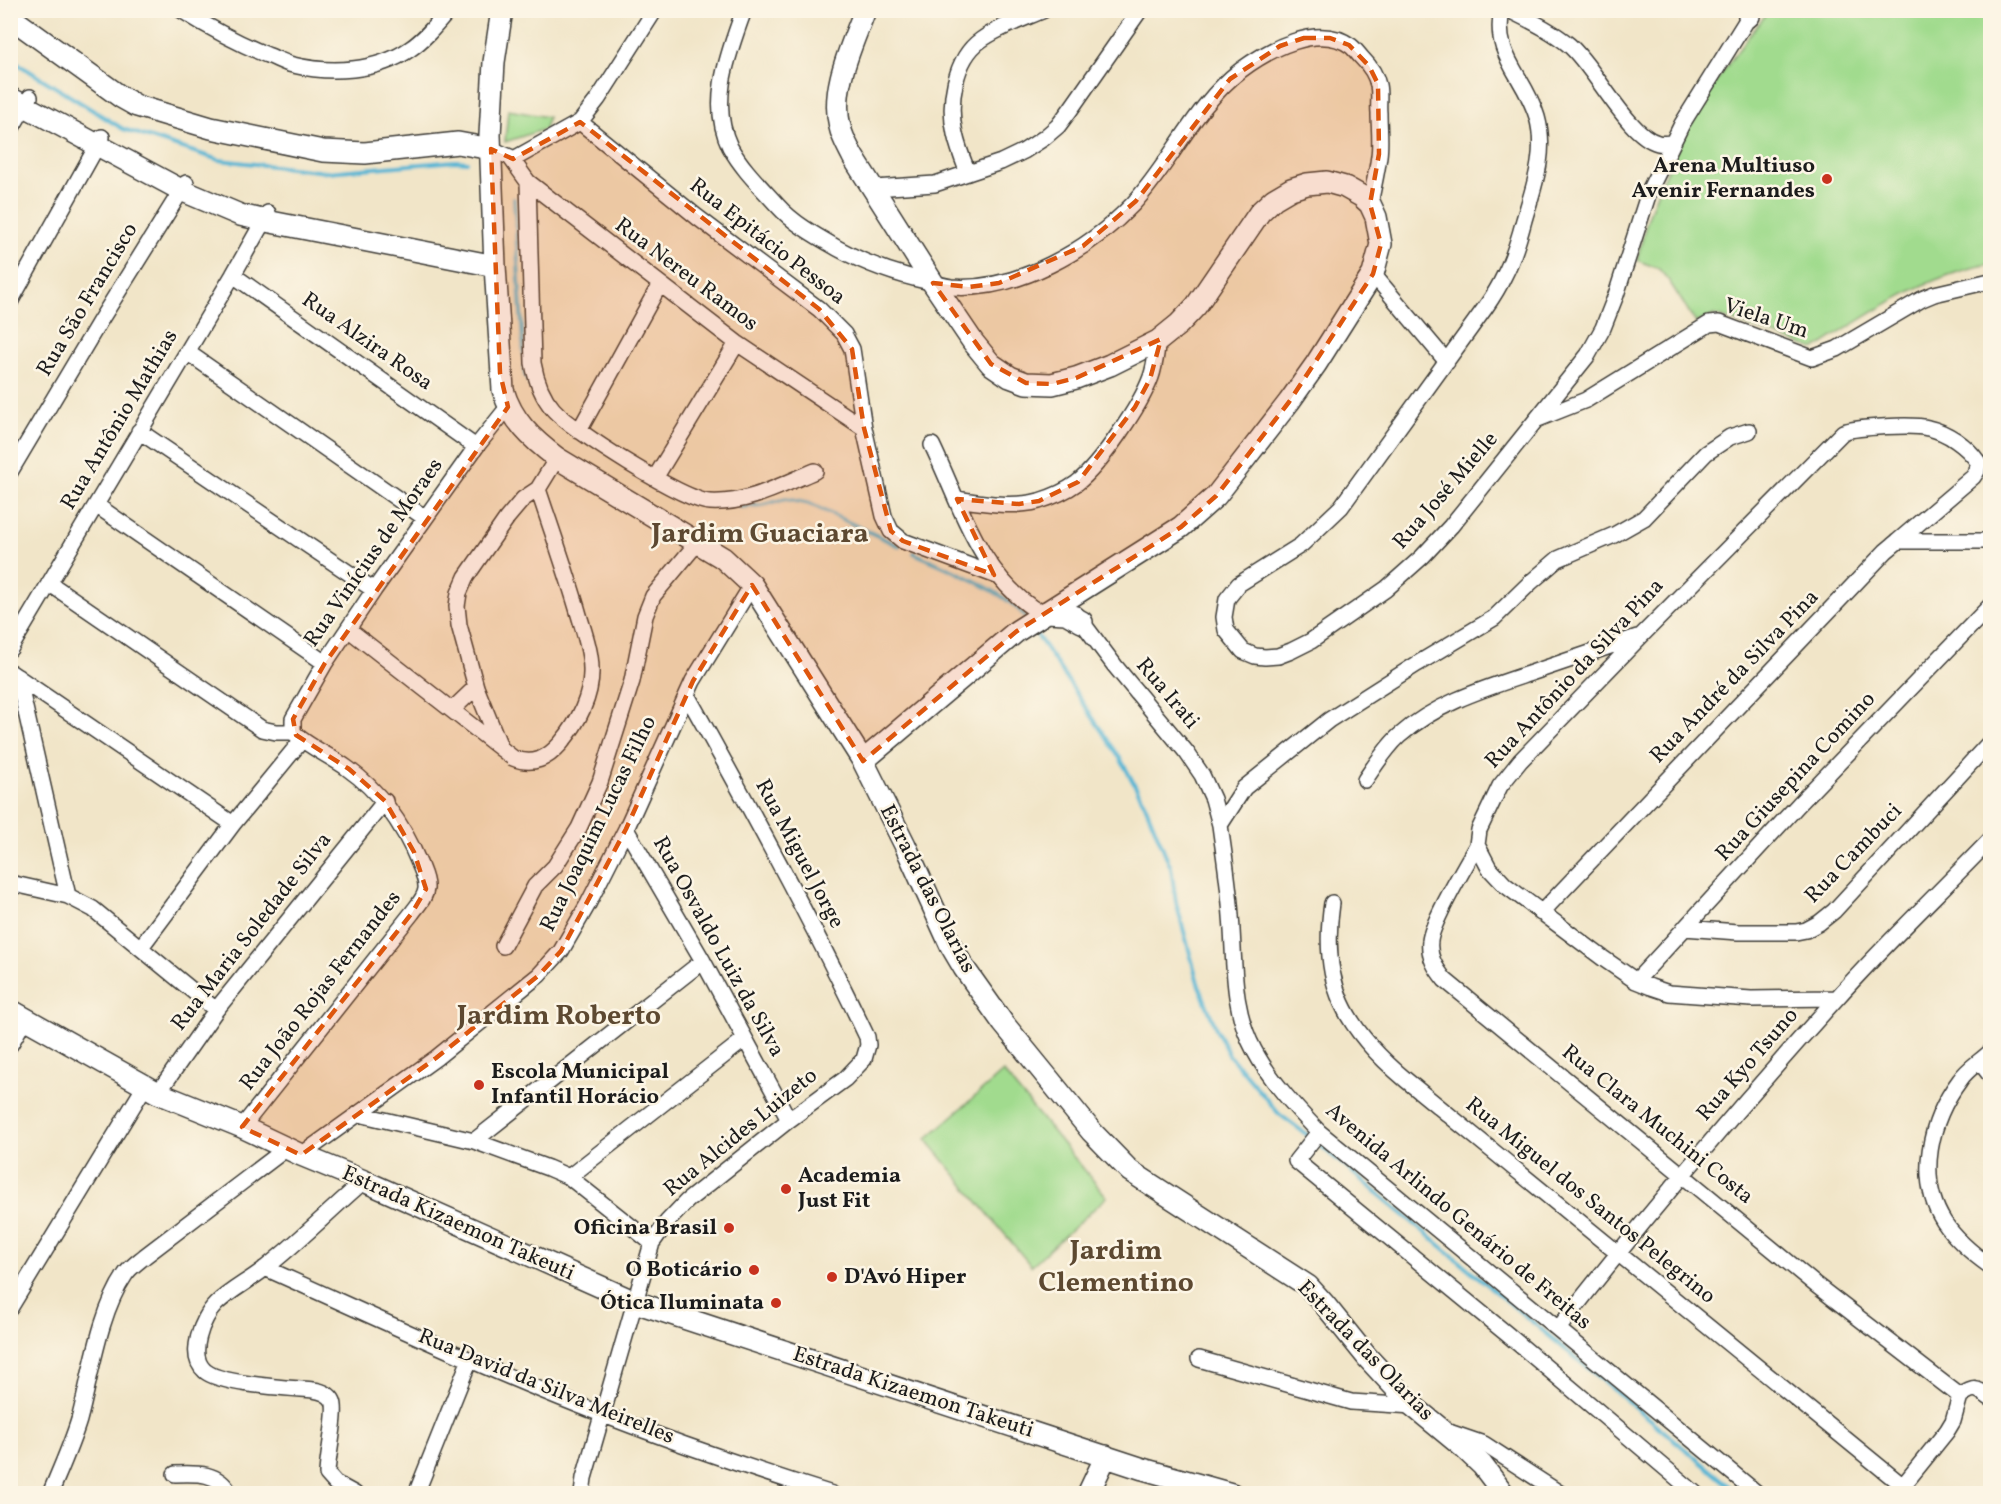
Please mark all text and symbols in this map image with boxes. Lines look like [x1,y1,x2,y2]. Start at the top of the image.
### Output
place label: Arena Multiuso Avenir Fernandes [1631,151,1815,207]
street label: Rua Epitácio Pessoa [682,171,852,313]
marker: Arena Multiuso Avenir Fernandes [1820,172,1834,186]
street label: Rua Nereu Ramos [608,211,764,339]
street label: Rua São Francisco [30,217,146,383]
street label: Rua Alzira Rosa [295,285,439,399]
street label: Viela Um [1720,291,1812,347]
street label: Rua Antônio Mathias [54,324,186,516]
street label: Rua José Mielle [1386,425,1506,557]
street label: Rua Vinícius de Moraes [297,452,451,654]
district label: Jardim Guaciara [650,515,869,554]
street label: Rua Antônio da Silva Pina [1478,572,1672,776]
street label: Rua André da Silva Pina [1643,583,1827,771]
street label: Rua Irati [1128,652,1206,736]
street label: Rua Giusepina Comino [1709,685,1883,869]
street label: Rua Joaquim Lucas Filho [533,711,665,937]
street label: Rua Miguel Jorge [747,774,851,934]
street label: Rua Cambuci [1798,797,1910,911]
street label: Estrada das Olarias [871,799,983,979]
street label: Rua Maria Soledade Silva [164,826,340,1038]
street label: Rua Osvaldo Luiz da Silva [644,831,792,1063]
street label: Rua João Rojas Fernandes [233,884,409,1098]
district label: Jardim Roberto [456,997,661,1036]
street label: Rua Kyo Tsuno [1690,1001,1806,1129]
street label: Rua Clara Muchini Costa [1554,1038,1760,1212]
place label: Escola Municipal Infantil Horácio [491,1057,669,1113]
street label: Rua Alcides Luizeto [657,1061,825,1205]
marker: Escola Municipal Infantil Horácio [472,1078,486,1092]
street label: Rua Miguel dos Santos Pelegrino [1458,1090,1722,1312]
street label: Avenida Arlindo Genário de Freitas [1318,1096,1598,1338]
street label: Estrada Kizaemon Takeuti [337,1159,579,1289]
place label: Academia Just Fit [797,1161,901,1217]
marker: Academia Just Fit [779,1182,793,1196]
place label: Oficina Brasil [574,1213,717,1244]
marker: Oficina Brasil [722,1221,736,1235]
district label: Jardim Clementino [1038,1232,1194,1303]
place label: O Boticário [625,1255,742,1286]
place label: D'Avó Hiper [844,1262,967,1293]
marker: O Boticário [747,1263,761,1277]
marker: D'Avó Hiper [825,1270,839,1284]
street label: Estrada das Olarias [1289,1274,1441,1428]
place label: Ótica Iluminata [600,1288,764,1319]
marker: Ótica Iluminata [769,1296,783,1310]
street label: Rua David da Silva Meirelles [413,1321,679,1453]
street label: Estrada Kizaemon Takeuti [789,1339,1037,1447]

